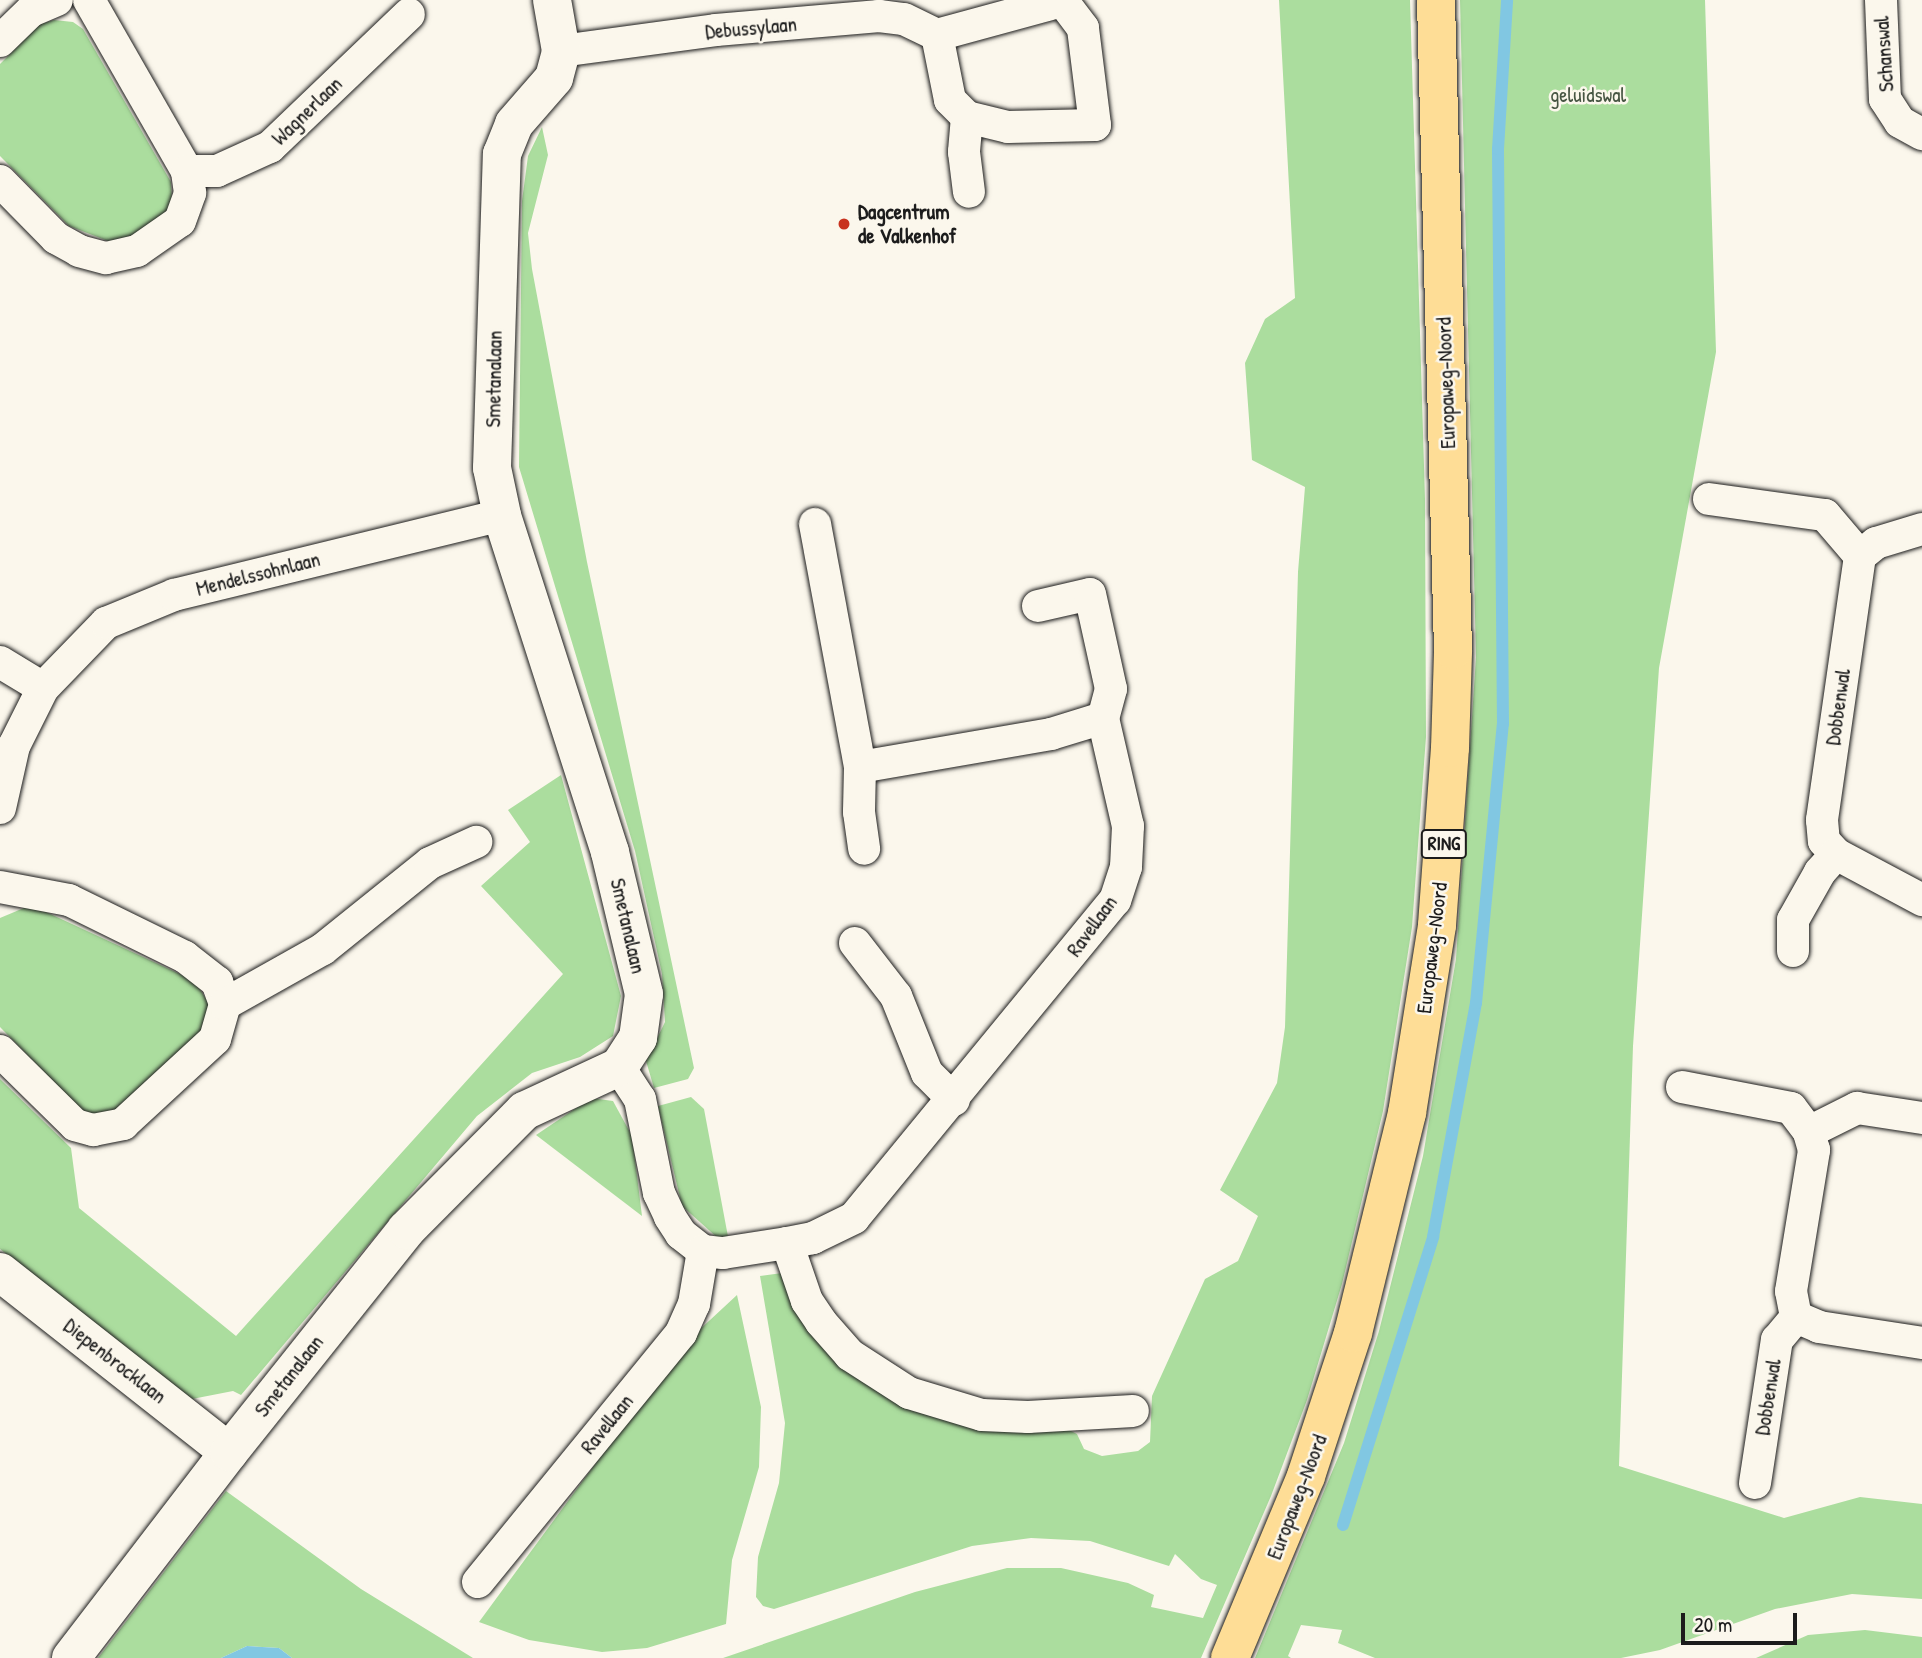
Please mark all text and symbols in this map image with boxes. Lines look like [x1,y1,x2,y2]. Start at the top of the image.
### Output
street label: Debussylaan [704,11,798,45]
street label: Schanswal [1869,15,1899,93]
street label: Wagnerlaan [267,71,347,151]
park label: geluidswal [1550,82,1626,108]
place label: Dagcentrum de Valkenhof [858,199,956,249]
marker: Dagcentrum de Valkenhof [836,216,852,232]
street label: Europaweg-Noord [1431,317,1461,449]
street label: Smetanalaan [481,330,507,428]
street label: Mendelssohnlaan [193,546,323,602]
street label: Dobbenwal [1820,667,1856,747]
road number: RING [1420,828,1468,860]
street label: Smetanalaan [605,876,651,976]
street label: Europaweg-Noord [1411,881,1453,1015]
street label: Ravellaan [1061,890,1123,962]
street label: Diepenbrocklaan [59,1313,171,1409]
street label: Smetanalaan [249,1330,329,1422]
street label: Dobbenwal [1750,1357,1786,1437]
street label: Ravellaan [575,1389,639,1459]
street label: Europaweg-Noord [1262,1431,1332,1563]
scale bar [1684,1598,1800,1642]
text: 20 m [1694,1610,1732,1639]

